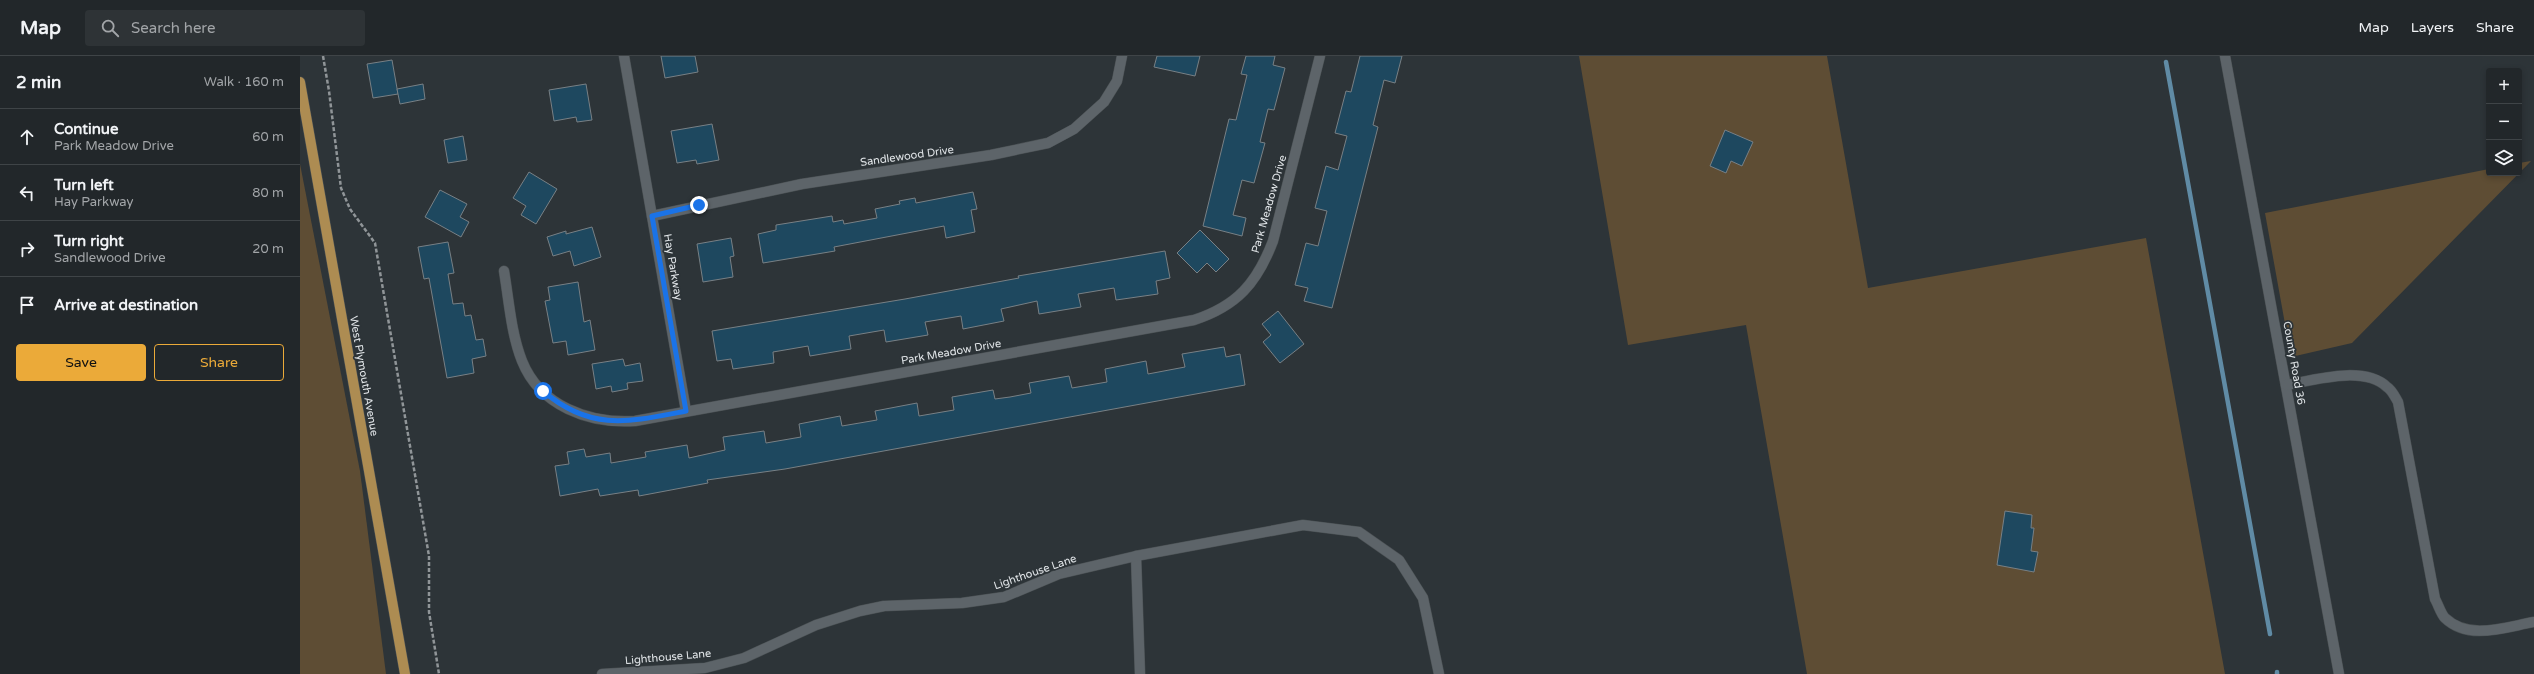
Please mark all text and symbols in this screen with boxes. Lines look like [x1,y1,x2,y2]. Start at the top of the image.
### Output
search box [85,10,365,46]
text: Map [20,17,61,39]
icon: search [99,17,121,39]
text: Search here [131,19,215,37]
text: Map [2359,19,2389,36]
text: Layers [2411,19,2454,36]
text: Share [2476,19,2514,36]
map controls [2486,68,2522,176]
button: + [2486,68,2522,104]
text: 2 min [16,72,61,93]
text: Walk · 160 m [204,74,284,90]
button: − [2486,104,2522,140]
text: Continue [54,120,118,138]
icon: ahead [16,126,38,148]
text: 60 m [252,129,284,145]
text: Park Meadow Drive [54,138,174,154]
button: layers [2486,140,2522,176]
street label: Sandlewood Drive [859,143,955,169]
street label: Park Meadow Drive [1249,153,1289,255]
text: Turn left [54,176,114,194]
icon: left [16,182,38,204]
text: 80 m [252,185,284,201]
text: Hay Parkway [54,194,134,210]
route end [690,196,708,214]
text: Turn right [54,232,124,250]
street label: Hay Parkway [661,233,685,301]
icon: right [16,238,38,260]
text: 20 m [252,241,284,257]
text: Sandlewood Drive [54,250,166,266]
icon: arrive [16,294,38,316]
text: Arrive at destination [54,296,198,314]
street label: West Plymouth Avenue [347,315,381,437]
street label: County Road 36 [2280,320,2308,406]
street label: Park Meadow Drive [900,337,1002,367]
button: Save [16,344,146,381]
button: Share [154,344,284,381]
route start [534,382,552,400]
street label: Lighthouse Lane [992,552,1078,592]
street label: Lighthouse Lane [624,647,712,667]

